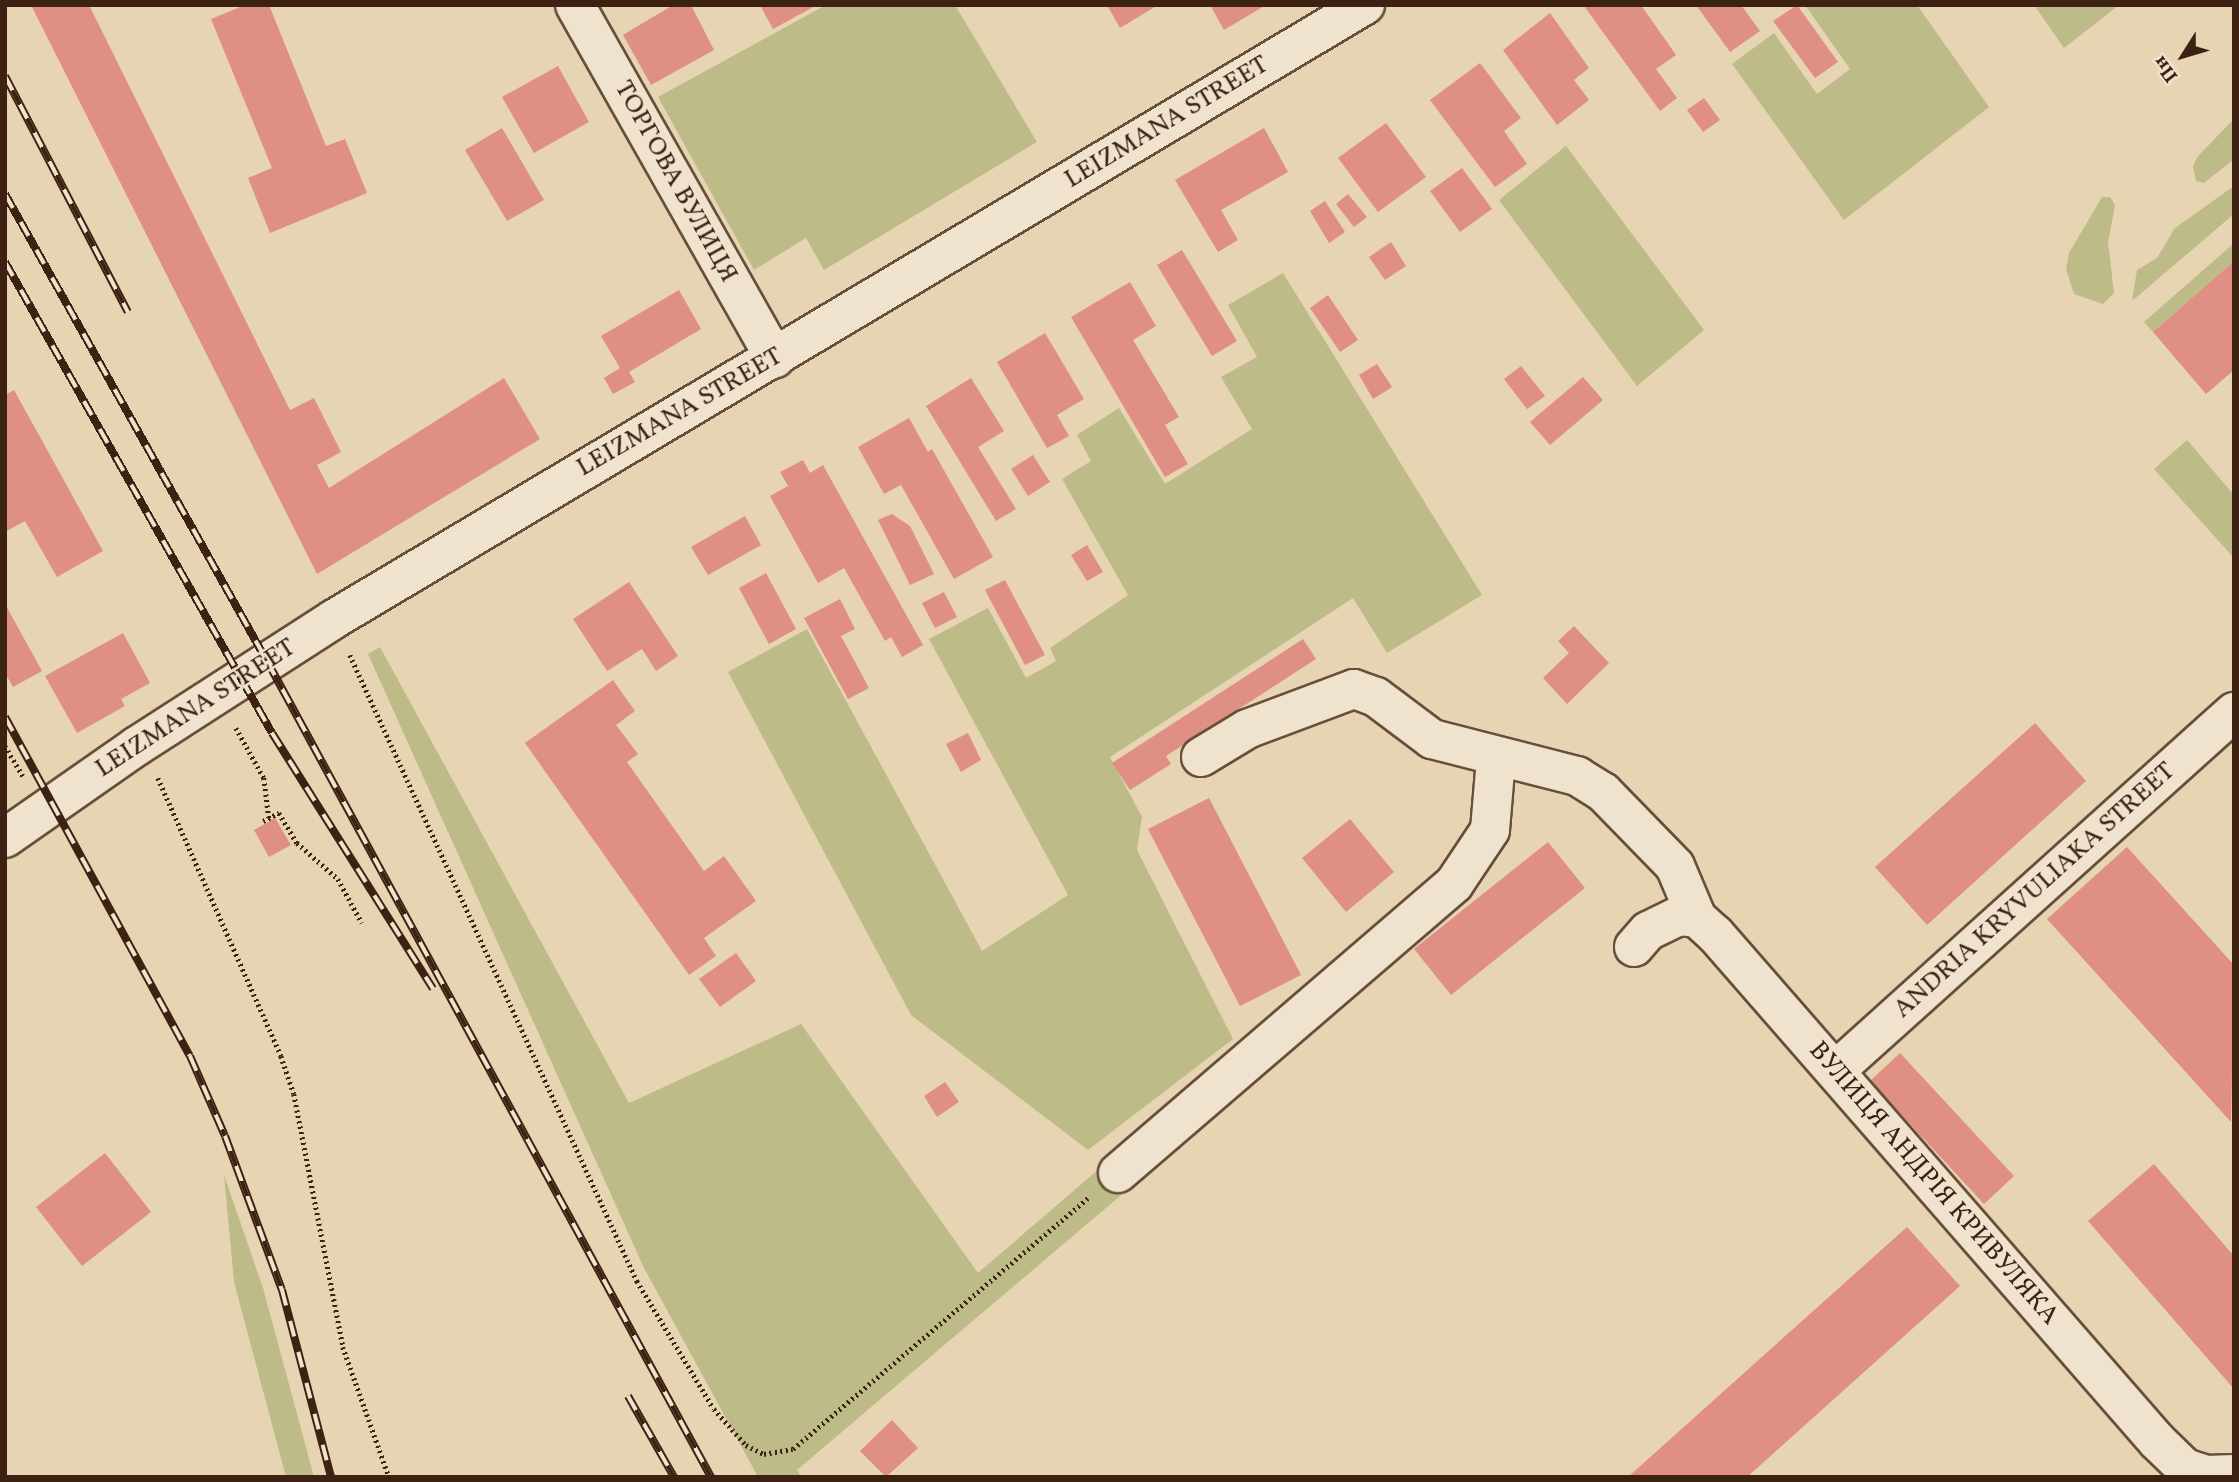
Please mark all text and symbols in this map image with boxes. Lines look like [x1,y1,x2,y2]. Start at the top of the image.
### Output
north arrow [2148,21,2218,91]
street label: LEIZMANA STREET [1059,50,1275,196]
text: Пн [2148,50,2185,87]
street label: ТОРГОВА ВУЛИЦЯ [607,76,743,288]
street label: LEIZMANA STREET [572,341,788,485]
street label: LEIZMANA STREET [90,633,302,785]
street label: ANDRIA KRYVULIAKA STREET [1888,756,2182,1026]
street label: ВУЛИЦЯ АНДРІЯ КРИВУЛЯКА [1801,1036,2065,1332]

